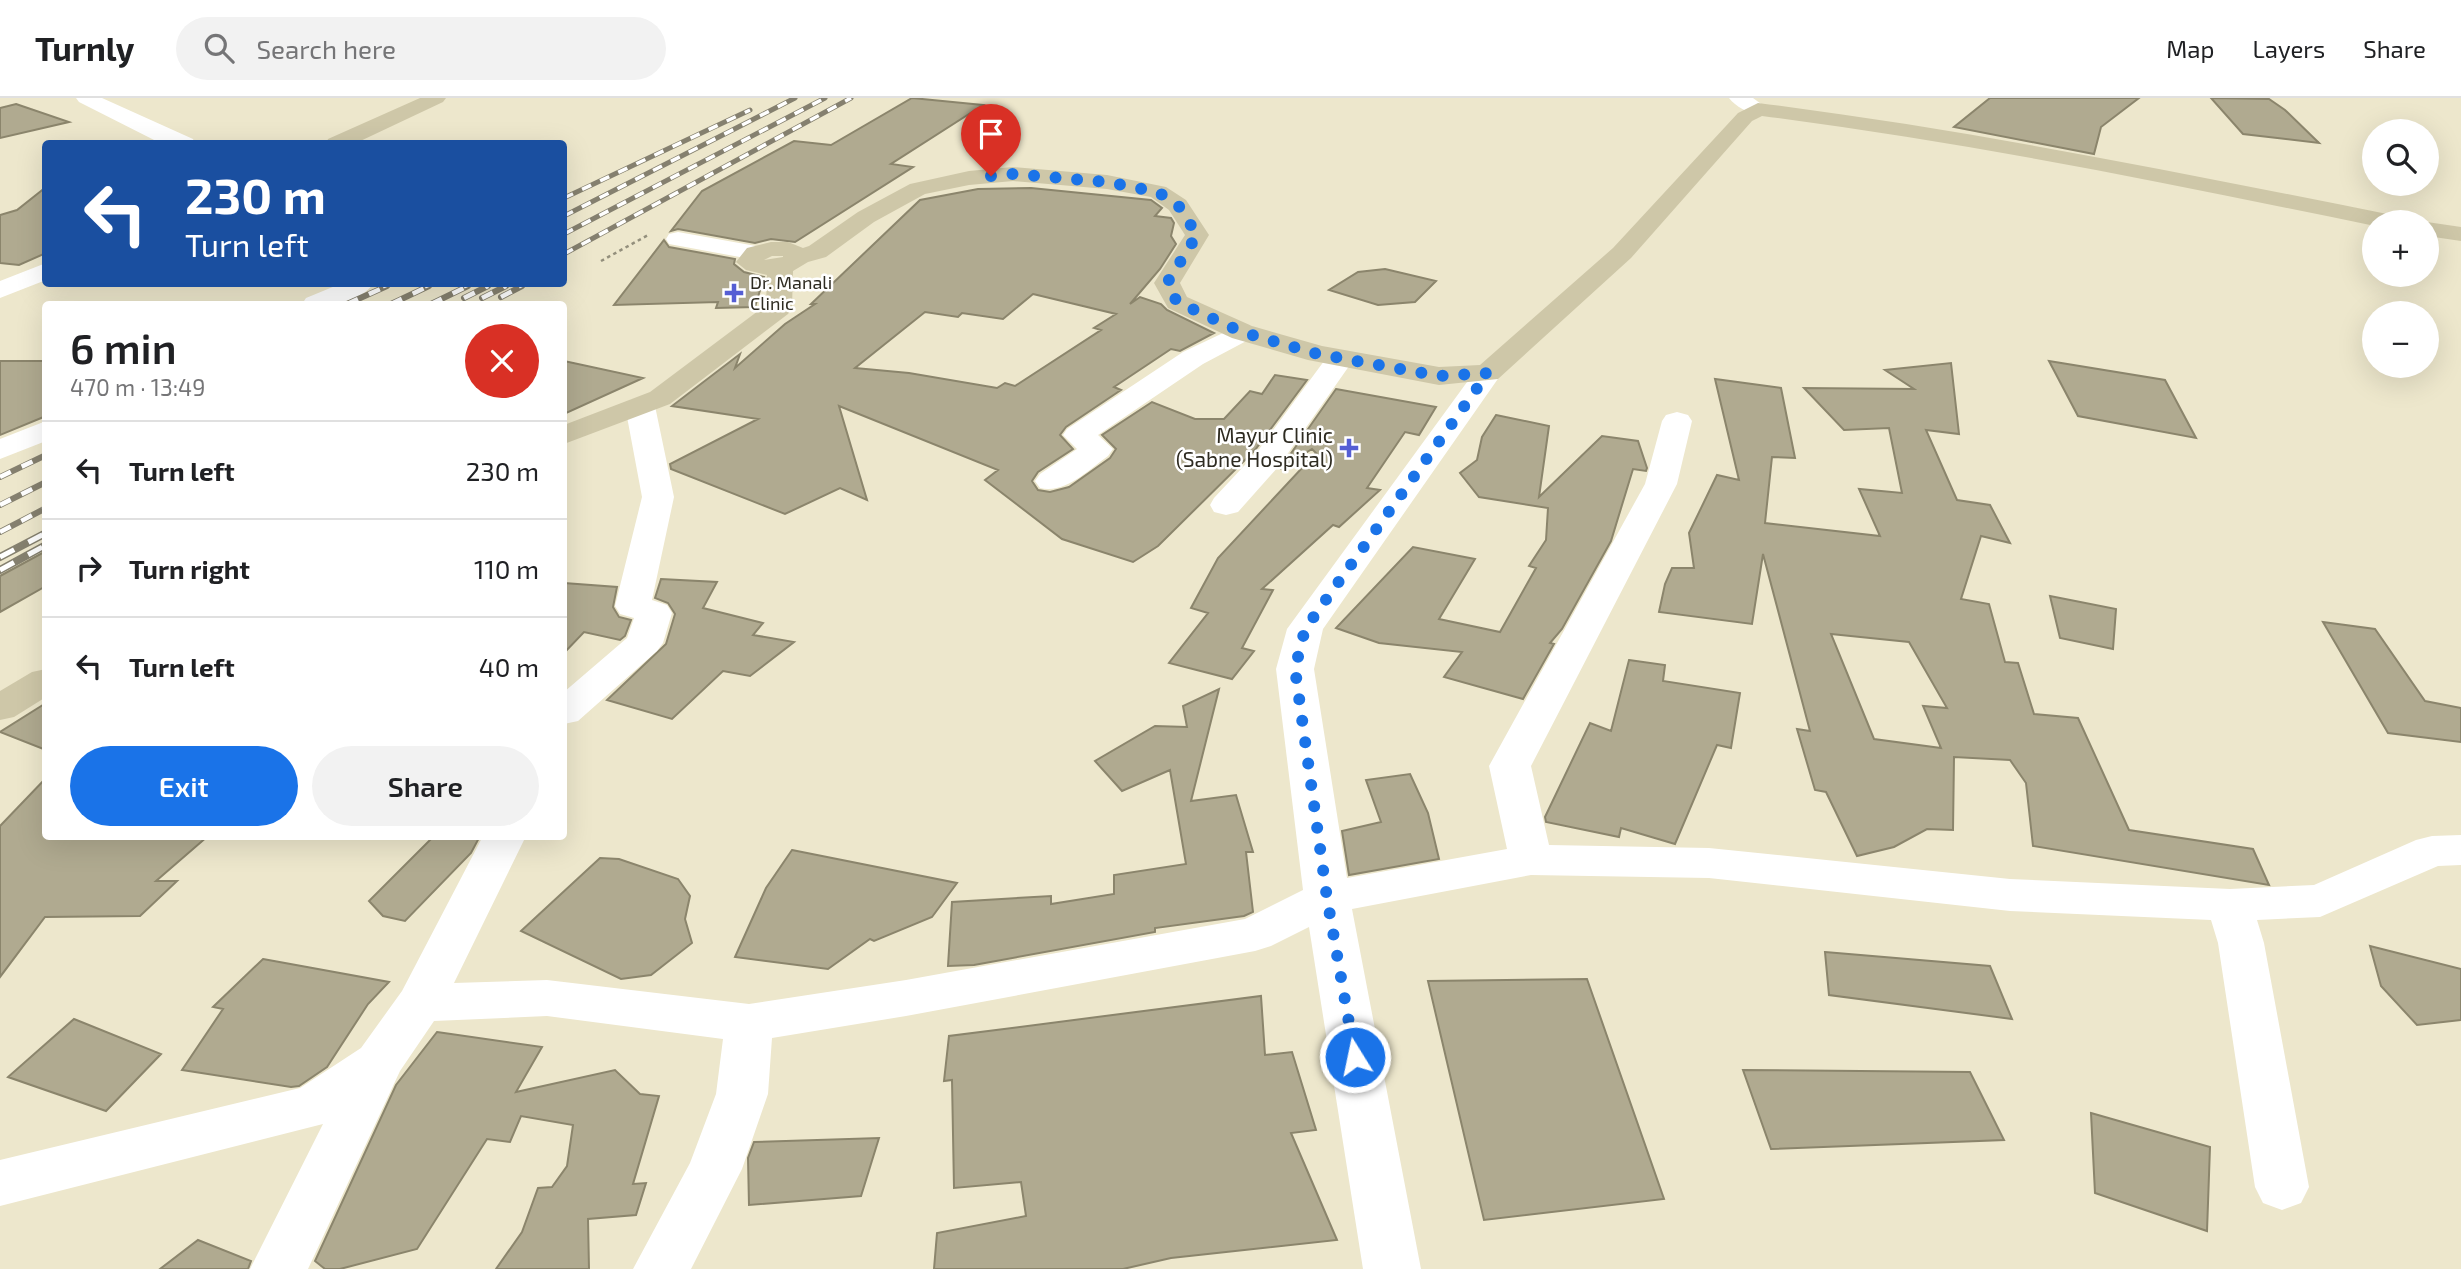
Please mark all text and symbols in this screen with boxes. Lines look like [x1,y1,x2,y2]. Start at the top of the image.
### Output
search box [176,17,666,80]
text: Turnly [35,28,134,68]
icon: search [200,29,238,67]
text: Search here [256,33,396,64]
text: Map [2166,34,2214,63]
text: Layers [2252,34,2325,63]
text: Share [2363,34,2426,63]
pin [961,104,1021,176]
icon: arrive [972,115,1010,153]
map controls [2362,119,2439,378]
button: search [2362,119,2439,196]
text: 230 m [185,165,326,224]
icon: left [70,168,161,259]
button: + [2362,210,2439,287]
text: Turn left [185,225,309,263]
place label: Dr. Manali Clinic [750,271,832,314]
marker: Dr. Manali Clinic [724,283,744,303]
button: − [2362,301,2439,378]
text: 6 min [70,322,177,372]
button: close [465,324,539,398]
text: 470 m · 13:49 [70,373,205,401]
place label: Mayur Clinic (Sabne Hospital) [1176,422,1333,471]
marker: Mayur Clinic (Sabne Hospital) [1339,438,1359,458]
icon: left [70,451,108,489]
text: Turn left [129,455,235,486]
text: 230 m [466,455,539,486]
icon: right [70,549,108,587]
text: Turn right [129,553,250,584]
text: 110 m [474,553,539,584]
icon: left [70,647,108,685]
text: Turn left [129,651,235,682]
text: 40 m [479,651,539,682]
button: Exit [70,746,298,826]
button: Share [312,746,539,826]
position arrow [1318,1020,1392,1094]

